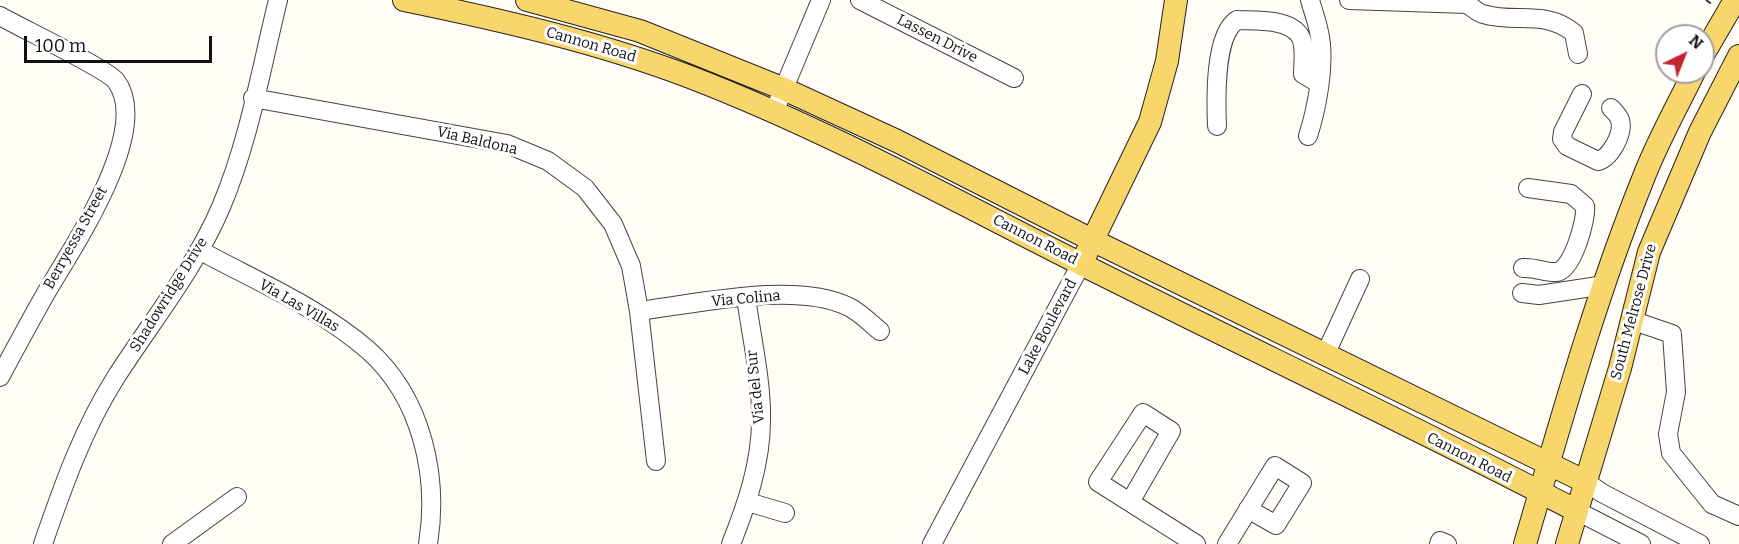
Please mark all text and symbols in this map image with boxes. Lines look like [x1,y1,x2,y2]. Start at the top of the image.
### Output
street label: Lassen Drive [894,11,980,67]
scale bar [27,24,214,62]
street label: Cannon Road [544,24,638,66]
north arrow [1655,24,1715,84]
text: N [1685,31,1707,53]
text: 100 m [35,35,86,57]
street label: Via Baldona [435,123,519,159]
street label: Berryessa Street [40,183,112,293]
street label: Cannon Road [990,211,1080,269]
street label: Shadowridge Drive [126,234,212,356]
street label: South Melrose Drive [1607,242,1661,382]
street label: Via Las Villas [256,276,342,336]
street label: Lake Boulevard [1015,276,1081,378]
street label: Via Colina [711,287,781,311]
street label: Via del Sur [743,349,769,425]
street label: Cannon Road [1424,429,1514,487]

